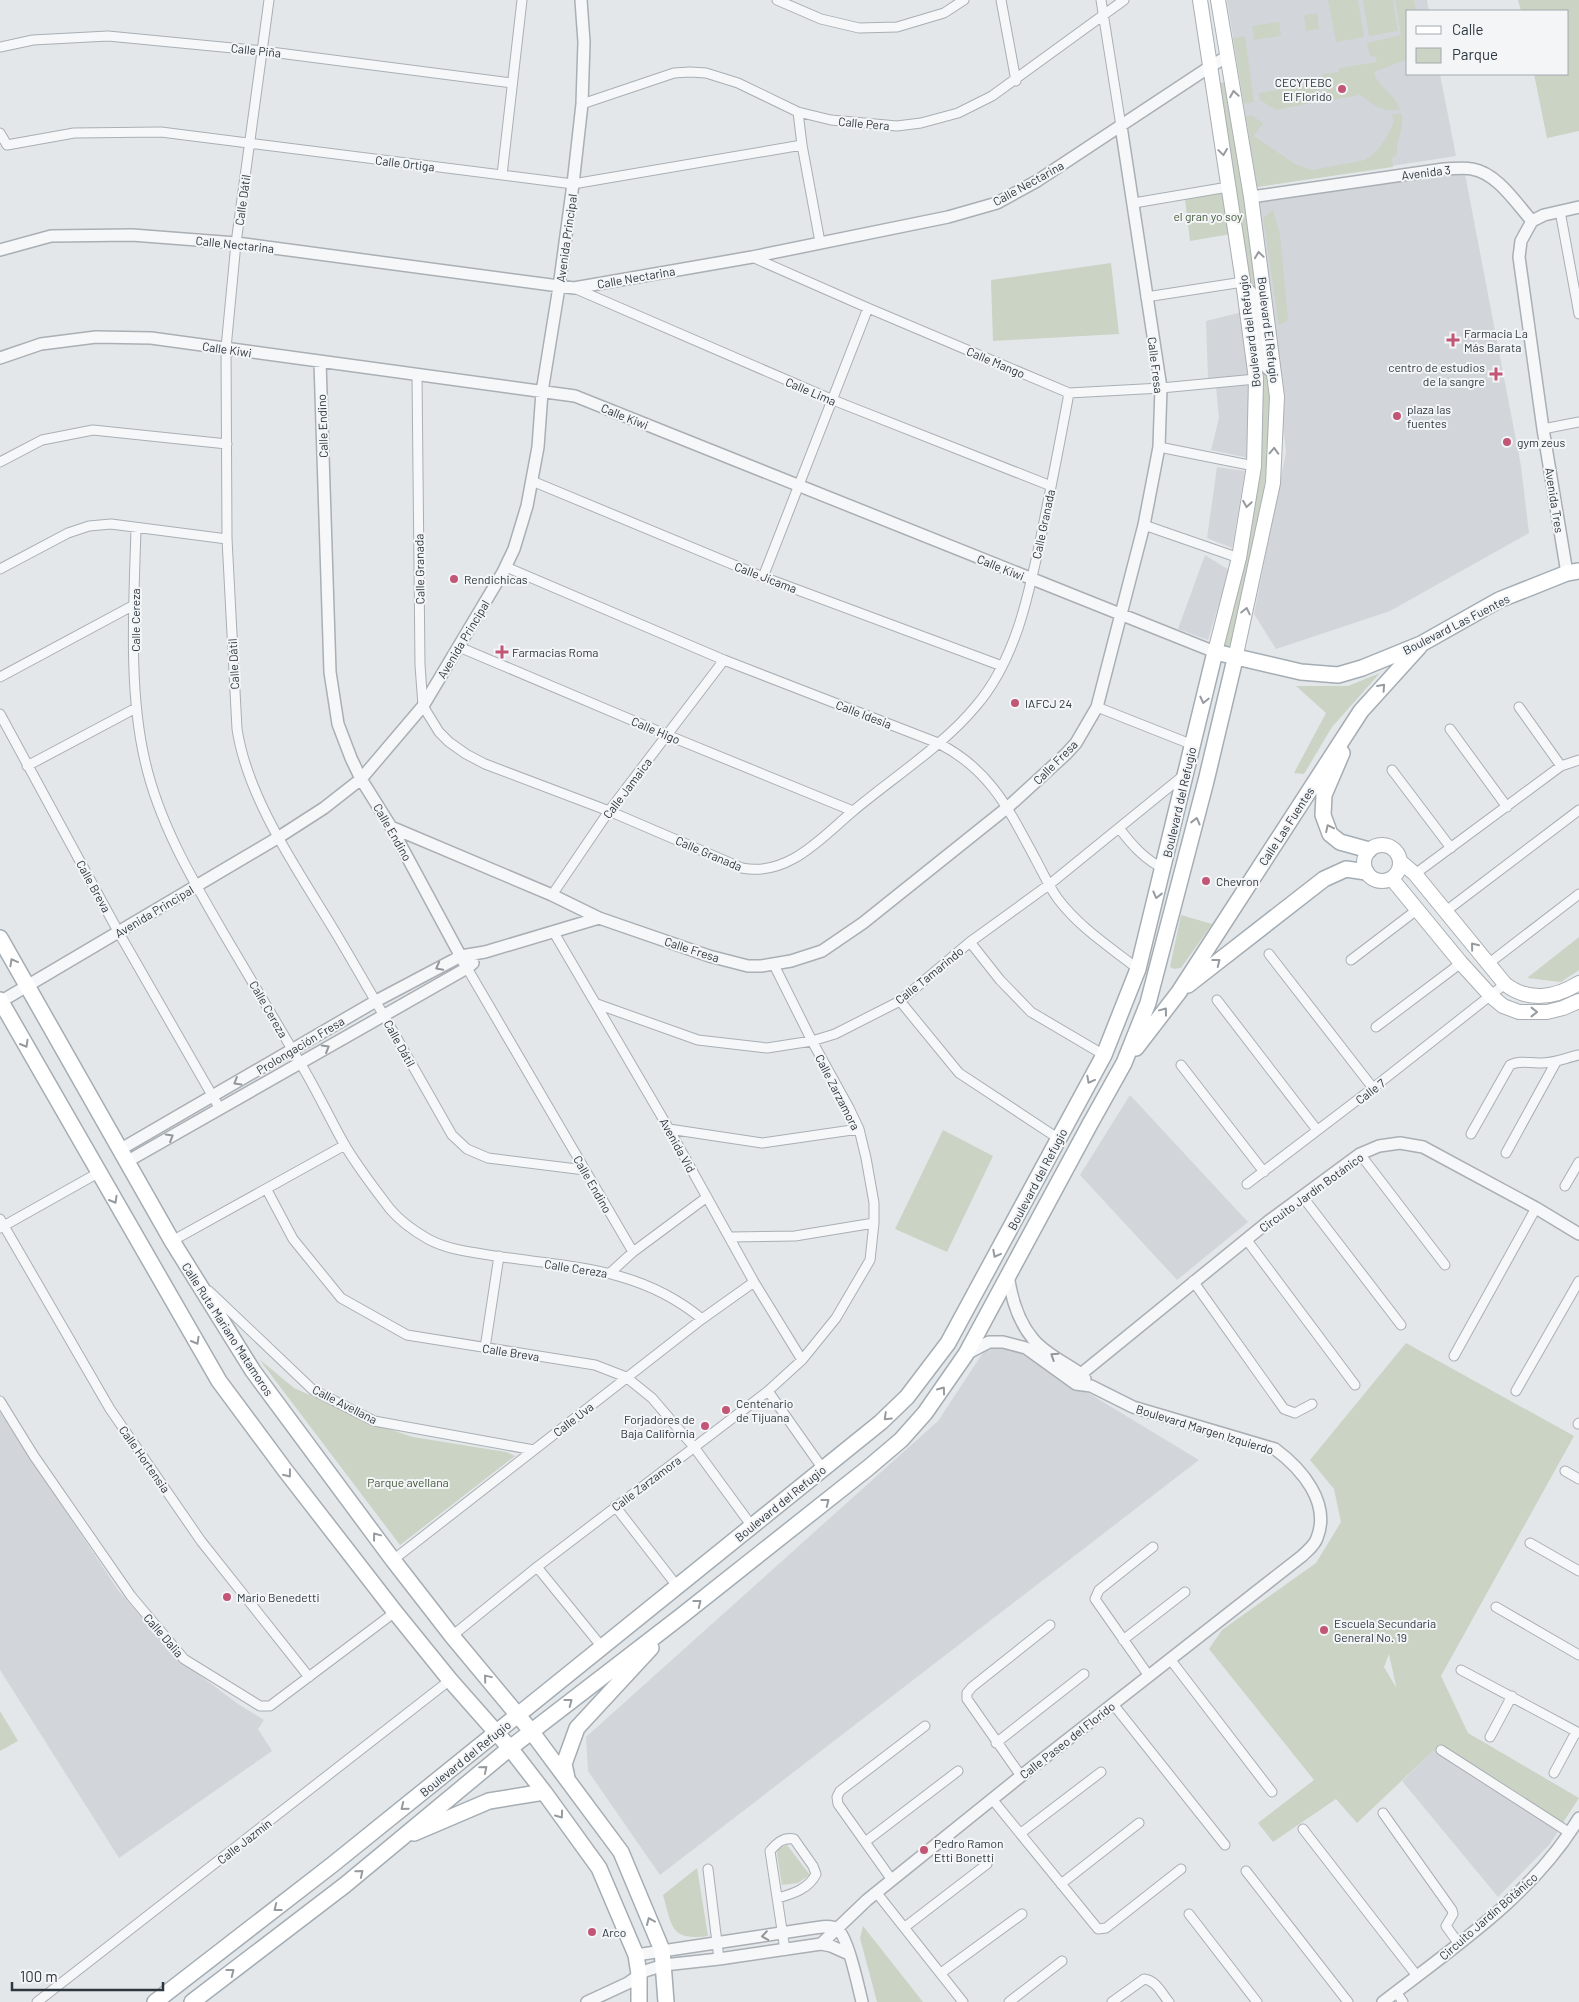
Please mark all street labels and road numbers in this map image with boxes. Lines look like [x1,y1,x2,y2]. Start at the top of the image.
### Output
street label: Calle Piña [230,40,282,60]
street label: Calle Pera [838,114,890,132]
street label: Calle Ortiga [375,152,435,174]
street label: Calle Nectarina [990,158,1066,208]
street label: Avenida 3 [1401,162,1451,182]
street label: Calle Dátil [231,174,253,226]
street label: Avenida Principal [553,193,579,283]
street label: Calle Nectarina [195,233,275,255]
street label: Calle Nectarina [596,263,676,291]
street label: Boulevard del Refugio [1235,274,1263,388]
street label: Boulevard El Refugio [1256,276,1282,384]
street label: Calle Fresa [1146,336,1166,394]
street label: Calle Kiwi [201,339,253,359]
street label: Calle Mango [965,343,1027,381]
street label: Calle Lima [784,374,838,408]
street label: Calle Endino [314,394,330,458]
street label: Calle Kiwi [599,400,651,432]
street label: Avenida Tres [1543,466,1567,534]
street label: Calle Granada [1029,488,1057,560]
street label: Calle Granada [411,534,427,604]
street label: Calle Kiwi [975,551,1027,583]
street label: Calle Jícama [733,559,799,595]
street label: Calle Cereza [128,588,142,652]
street label: Boulevard Las Fuentes [1400,591,1512,657]
street label: Avenida Principal [434,597,492,681]
street label: Calle Dátil [225,638,241,690]
street label: Calle Idesia [834,697,894,731]
street label: Calle Higo [630,713,682,747]
street label: Calle Fresa [1030,737,1080,787]
street label: Boulevard del Refugio [1159,745,1199,859]
street label: Calle Jamaica [600,755,654,821]
street label: Calle Las Fuentes [1255,784,1317,868]
street label: Calle Endino [371,801,415,863]
street label: Calle Granada [674,833,744,873]
street label: Calle Breva [74,857,114,915]
street label: Avenida Principal [112,882,196,940]
street label: Calle Fresa [663,934,721,964]
street label: Calle Tamarindo [892,943,966,1007]
street label: Calle Cereza [247,978,291,1040]
street label: Prolongación Fresa [254,1013,346,1077]
street label: Calle Dátil [381,1017,419,1069]
street label: Calle Zarzamora [813,1052,863,1132]
street label: Calle 7 [1352,1075,1388,1107]
street label: Avenida Vid [657,1115,699,1175]
street label: Boulevard del Refugio [1004,1126,1070,1232]
street label: Circuito Jardín Botánico [1256,1149,1366,1235]
street label: Calle Endino [571,1153,615,1215]
street label: Calle Cereza [544,1256,608,1280]
street label: Calle Ruta Mariano Matamoros [180,1260,276,1398]
street label: Calle Breva [482,1341,540,1363]
street label: Calle Avellana [310,1382,380,1426]
street label: Calle Uva [550,1399,596,1439]
street label: Boulevard Margen Izquierdo [1134,1401,1276,1457]
street label: Calle Hortensia [117,1423,173,1495]
street label: Calle Zarzamora [609,1452,683,1514]
street label: Boulevard del Refugio [732,1462,828,1544]
street label: Calle Dalia [141,1610,187,1660]
street label: Calle Paseo del Florido [1017,1699,1117,1781]
street label: Boulevard del Refugio [417,1717,513,1799]
street label: Calle Jazmín [214,1815,274,1867]
street label: Circuito Jardín Botánico [1436,1870,1540,1962]

